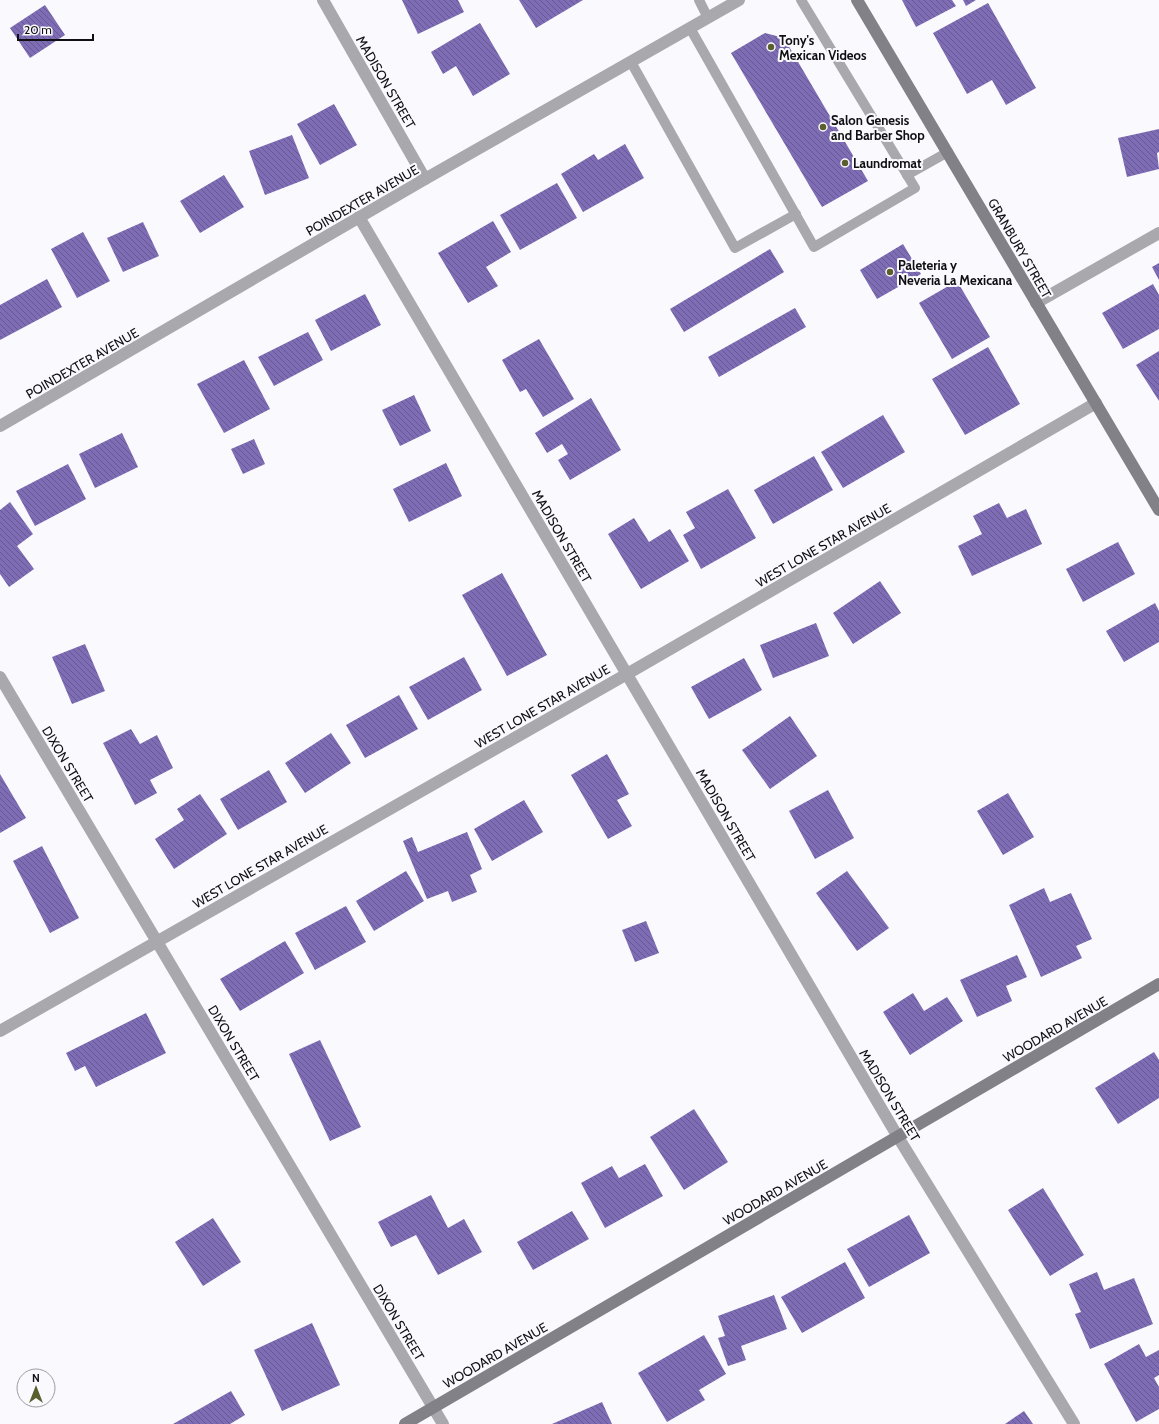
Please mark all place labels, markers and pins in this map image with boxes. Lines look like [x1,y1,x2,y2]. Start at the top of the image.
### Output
place label: Tony's Mexican Videos [779,32,867,63]
marker: Tony's Mexican Videos [766,42,776,52]
place label: Salon Genesis and Barber Shop [831,112,925,143]
marker: Salon Genesis and Barber Shop [818,122,828,132]
place label: Laundromat [853,155,922,171]
marker: Laundromat [840,158,850,168]
place label: Paleteria y Neveria La Mexicana [898,257,1013,288]
marker: Paleteria y Neveria La Mexicana [885,267,895,277]

